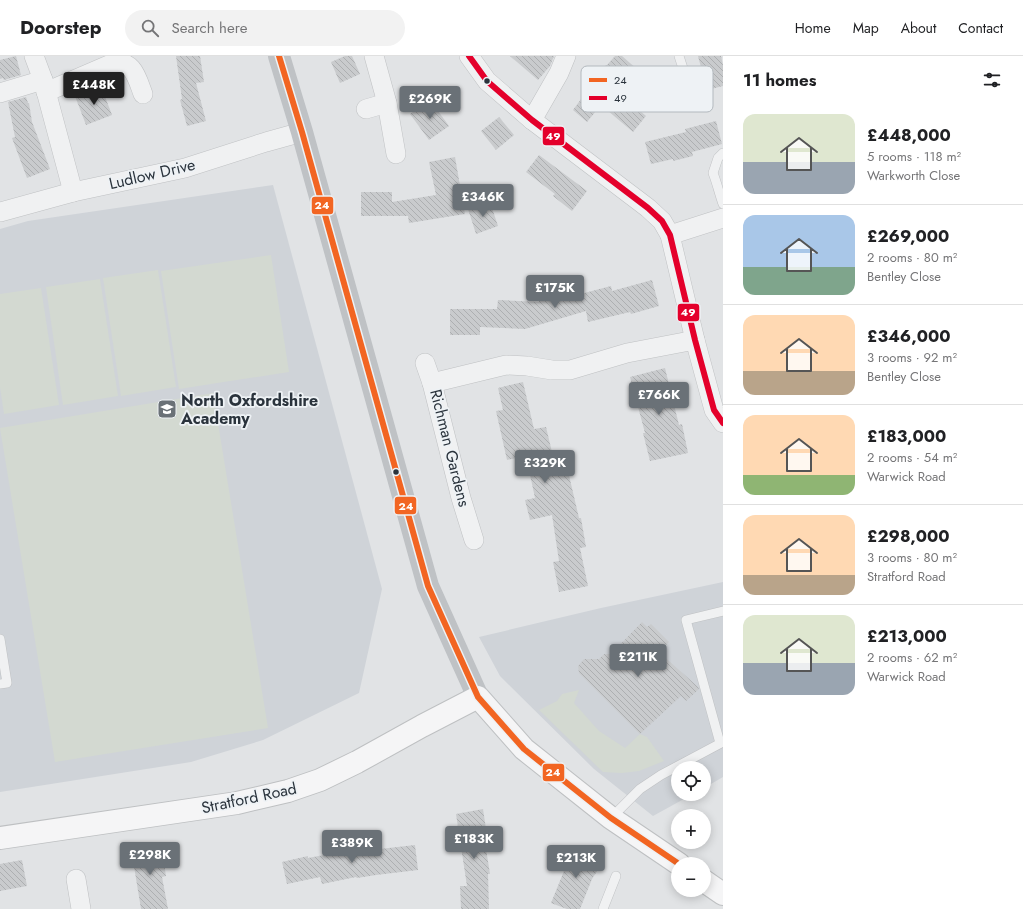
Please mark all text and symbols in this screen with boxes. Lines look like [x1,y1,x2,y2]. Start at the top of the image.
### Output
search box [125,10,405,46]
text: Doorstep [20,14,101,41]
icon: search [139,17,161,39]
text: Search here [171,17,247,39]
text: Home [795,18,831,38]
text: Map [853,18,879,38]
text: About [901,18,936,38]
text: Contact [958,18,1003,38]
legend [581,66,713,112]
text: 11 homes [743,68,817,92]
icon: filters [981,69,1003,91]
pin: £448K [66,72,122,106]
text: 24 [614,72,627,88]
text: £448K [72,75,116,94]
unlabelled marker [482,76,492,86]
pin: £269K [402,86,458,120]
text: £269K [409,89,451,108]
text: 49 [614,90,627,106]
text: £448,000 [867,123,951,147]
line badge: 49 [542,126,565,146]
text: 49 [545,128,561,144]
icon: home [775,130,823,178]
text: 5 rooms · 118 m² [867,147,961,166]
street label: Ludlow Drive [107,153,197,195]
text: Warkworth Close [867,166,960,185]
pin: £346K [455,184,511,218]
text: £346K [462,187,504,206]
line badge: 24 [311,196,334,215]
text: 24 [315,197,330,213]
text: £269,000 [867,224,949,248]
icon: home [775,231,823,279]
text: 2 rooms · 80 m² [867,248,957,267]
text: Bentley Close [867,267,941,286]
pin: £175K [527,275,583,309]
text: £175K [535,278,575,297]
line badge: 49 [677,303,700,322]
text: 49 [680,304,696,320]
text: £346,000 [867,324,950,348]
icon: home [775,331,823,379]
text: 3 rooms · 92 m² [867,348,957,367]
text: Bentley Close [867,367,941,386]
pin: £766K [631,382,687,416]
text: £766K [638,385,680,404]
street label: Richman Gardens [424,387,476,509]
place label: North Oxfordshire Academy [180,389,318,430]
school or university icon: North Oxfordshire Academy [156,398,178,420]
text: £183,000 [867,424,946,448]
icon: home [775,431,823,479]
text: 2 rooms · 54 m² [867,448,957,467]
pin: £329K [517,450,573,484]
text: £329K [524,453,566,472]
unlabelled marker [391,467,401,477]
text: Warwick Road [867,467,946,486]
line badge: 24 [394,496,417,515]
text: 24 [399,498,414,514]
text: £298,000 [867,524,950,548]
icon: home [775,531,823,579]
text: 3 rooms · 80 m² [867,548,957,567]
text: Stratford Road [867,567,946,586]
text: £213,000 [867,624,947,648]
icon: home [775,631,823,679]
pin: £211K [610,644,666,678]
text: £211K [619,647,657,666]
text: 2 rooms · 62 m² [867,648,957,667]
text: Warwick Road [867,667,946,686]
map controls [671,761,711,897]
button: locate [671,761,711,801]
line badge: 24 [542,763,565,782]
text: 24 [546,764,561,780]
street label: Stratford Road [199,777,299,819]
button: + [671,809,711,849]
pin: £183K [446,826,502,860]
text: £183K [454,829,494,848]
pin: £389K [324,830,380,864]
text: £389K [331,833,373,852]
pin: £298K [122,842,178,876]
text: £298K [129,845,171,864]
pin: £213K [548,845,604,879]
text: £213K [556,848,596,867]
button: − [671,857,711,897]

